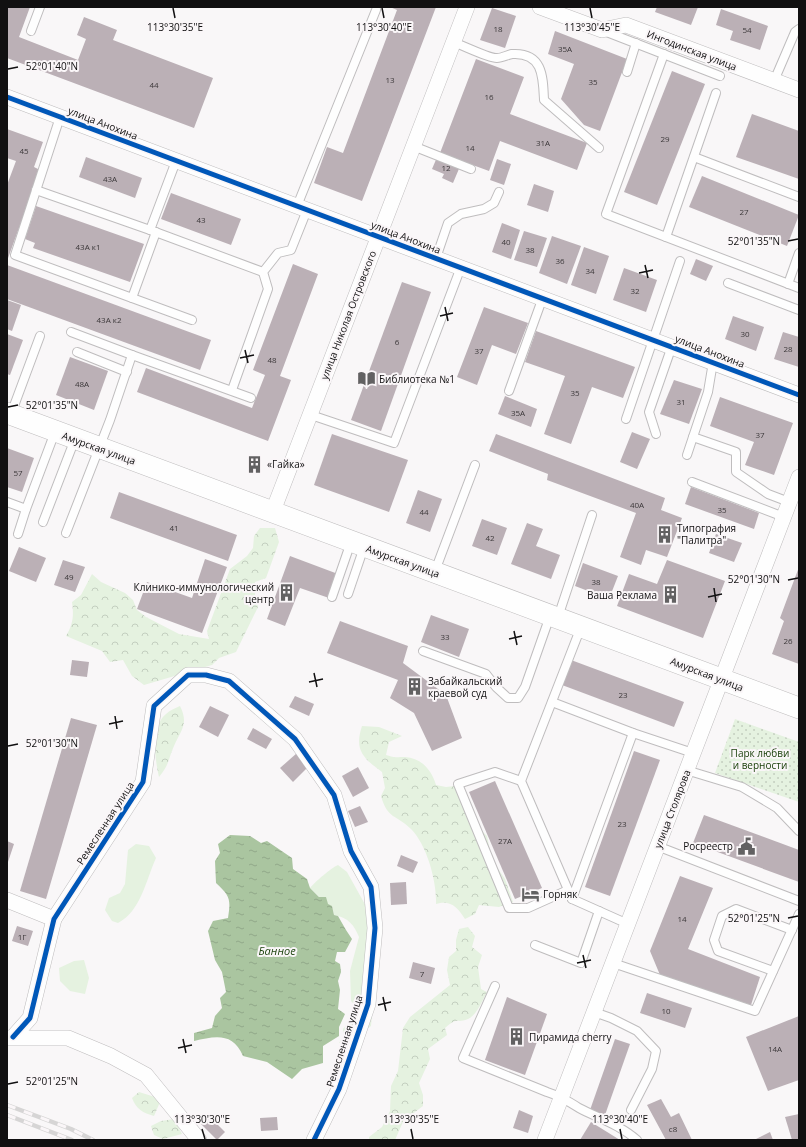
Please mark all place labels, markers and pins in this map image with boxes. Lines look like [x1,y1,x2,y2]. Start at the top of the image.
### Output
library icon: Библиотека №1 [356,369,376,389]
place label: Библиотека №1 [379,372,455,386]
building icon: «Гайка» [244,454,264,474]
place label: «Гайка» [267,457,305,471]
place label: Типография "Палитра" [677,521,736,547]
building icon: Типография "Палитра" [654,524,674,544]
place label: Клинико-иммунологический центр [134,580,274,606]
building icon: Клинико-иммунологический центр [277,583,297,603]
building icon: Ваша Реклама [660,585,680,605]
place label: Ваша Реклама [587,588,657,602]
place label: Забайкальский краевой суд [428,674,502,700]
building icon: Забайкальский краевой суд [405,677,425,697]
public building icon: Росреестр [736,836,756,856]
place label: Росреестр [683,839,733,853]
hotel icon: Горняк [520,884,540,904]
place label: Горняк [543,887,578,901]
building icon: Пирамида cherry [506,1027,526,1047]
place label: Пирамида cherry [529,1030,613,1044]

